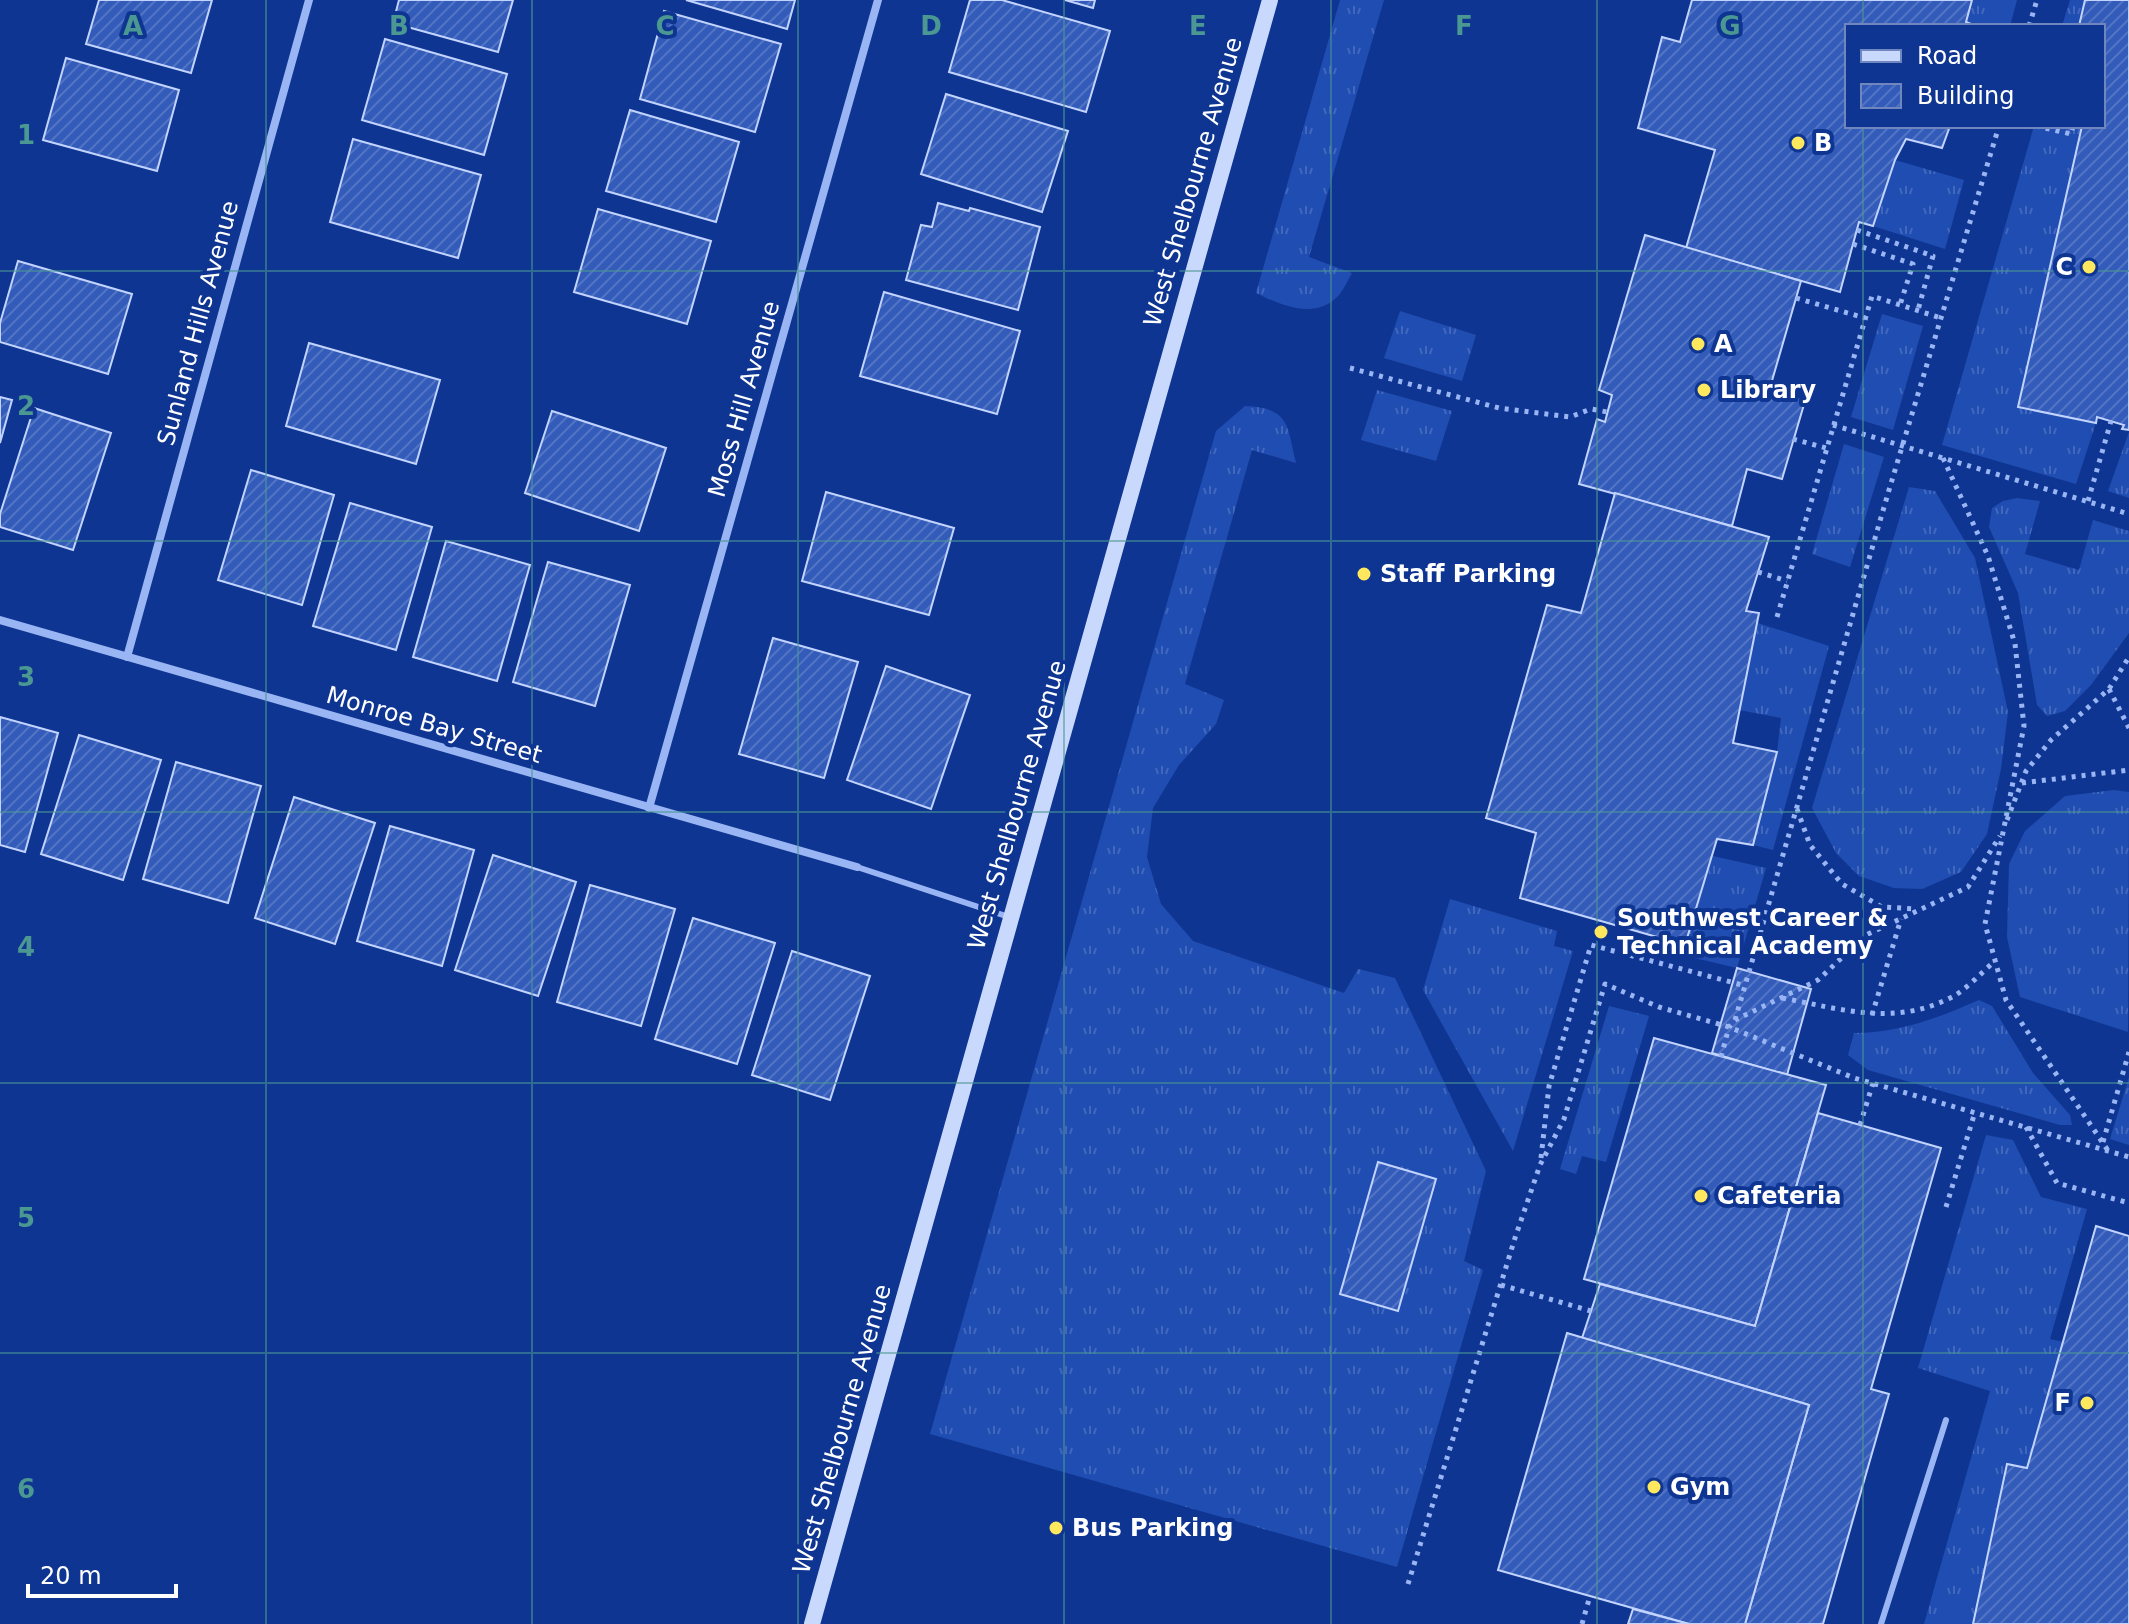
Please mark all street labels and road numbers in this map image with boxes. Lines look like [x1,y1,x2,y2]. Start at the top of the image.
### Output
street label: West Shelbourne Avenue [1138,34,1248,330]
street label: Sunland Hills Avenue [152,197,244,449]
street label: Moss Hill Avenue [703,298,785,500]
street label: West Shelbourne Avenue [962,657,1072,953]
street label: Monroe Bay Street [323,681,545,769]
street label: West Shelbourne Avenue [787,1281,897,1577]

